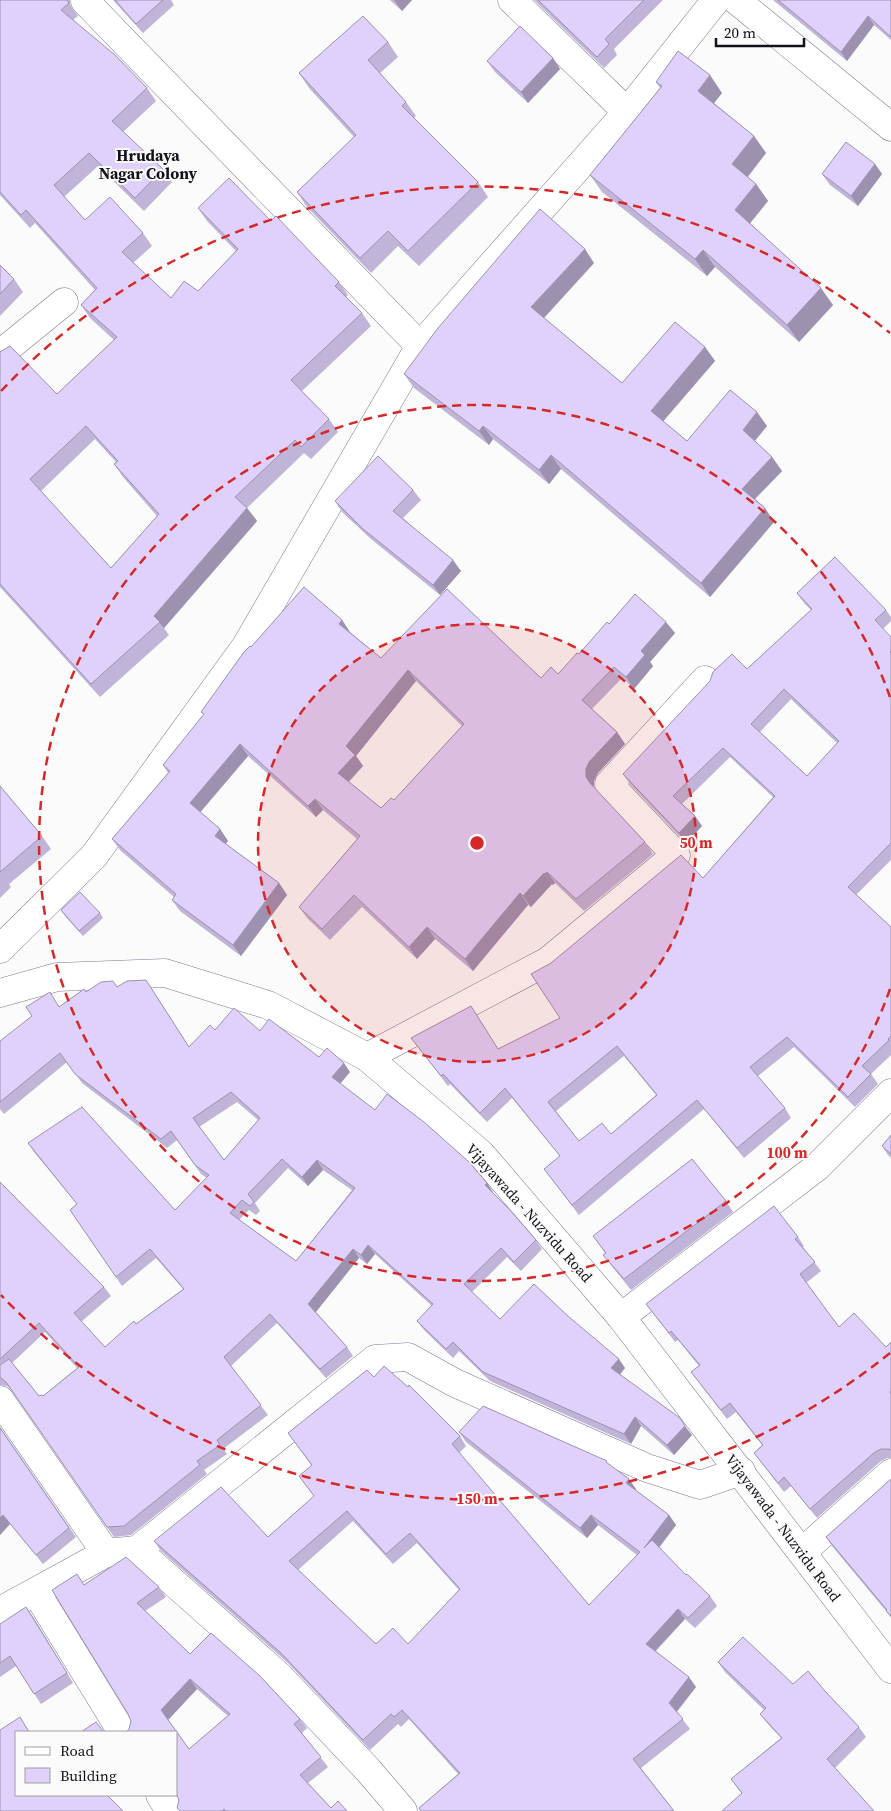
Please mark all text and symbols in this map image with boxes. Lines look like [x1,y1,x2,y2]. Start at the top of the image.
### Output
scale bar [716,15,804,47]
text: 20 m [724,22,756,43]
district label: Hrudaya Nagar Colony [99,144,198,184]
text: 50 m [679,832,713,853]
centre of rings [468,834,486,852]
street label: Vijayawada - Nuzvidu Road [461,1139,598,1287]
text: 100 m [766,1142,808,1163]
street label: Vijayawada - Nuzvidu Road [721,1450,846,1606]
text: 150 m [456,1488,498,1509]
legend [15,1731,178,1796]
text: Road [60,1740,94,1761]
text: Building [60,1765,117,1786]

